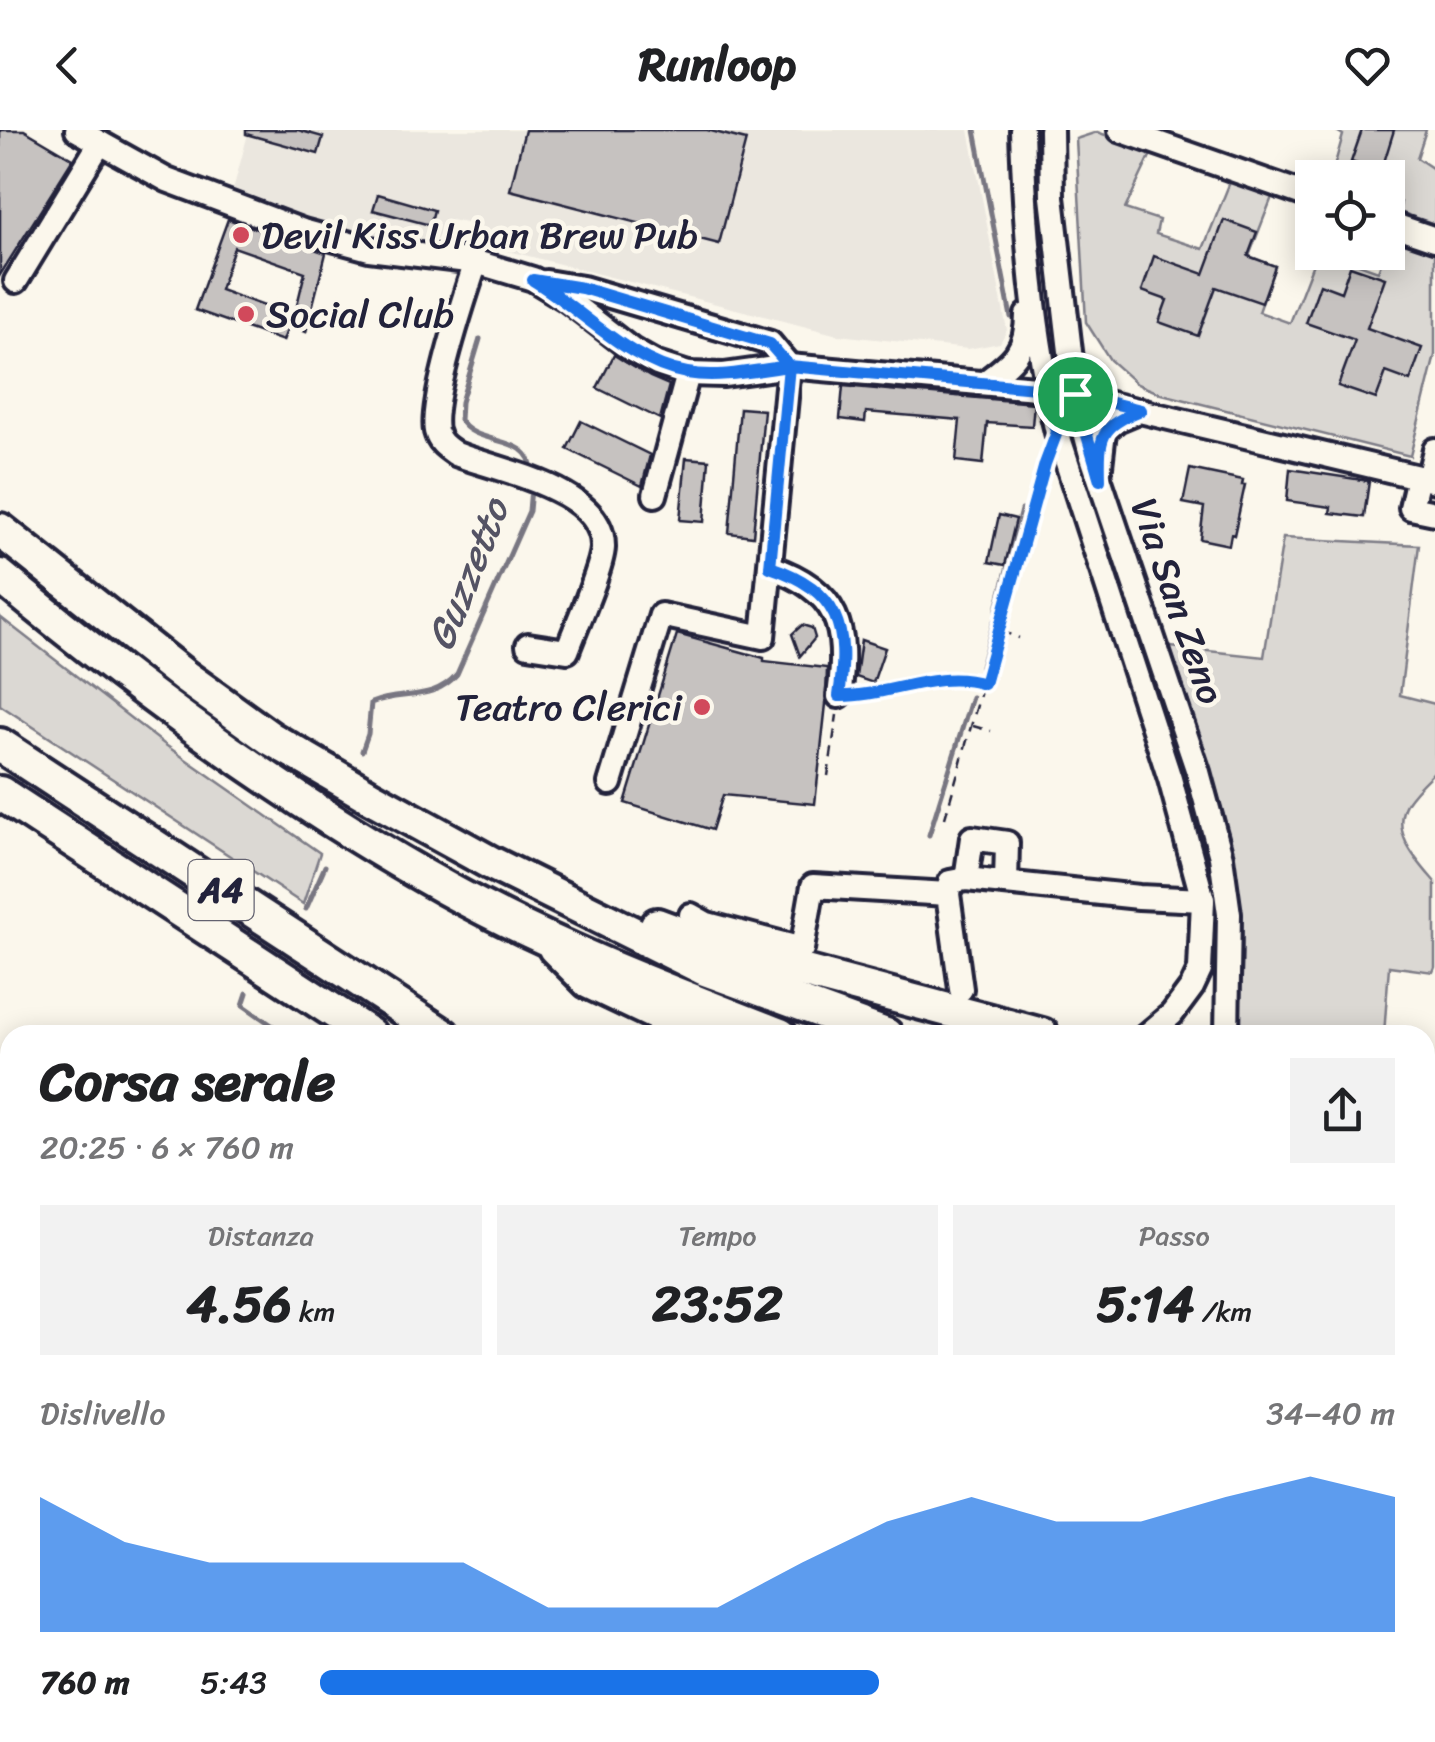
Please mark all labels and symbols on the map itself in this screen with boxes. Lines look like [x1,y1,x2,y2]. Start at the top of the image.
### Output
place label: Devil Kiss Urban Brew Pub [261,202,698,269]
marker: Devil Kiss Urban Brew Pub [230,224,252,246]
place label: Social Club [266,281,454,348]
marker: Social Club [235,303,257,325]
pin [1033,352,1118,437]
water label: Guzzetto [405,486,531,661]
street label: Via San Zeno [1111,489,1244,714]
place label: Teatro Clerici [455,674,683,741]
marker: Teatro Clerici [691,696,713,718]
road number: A4 [188,860,254,920]

